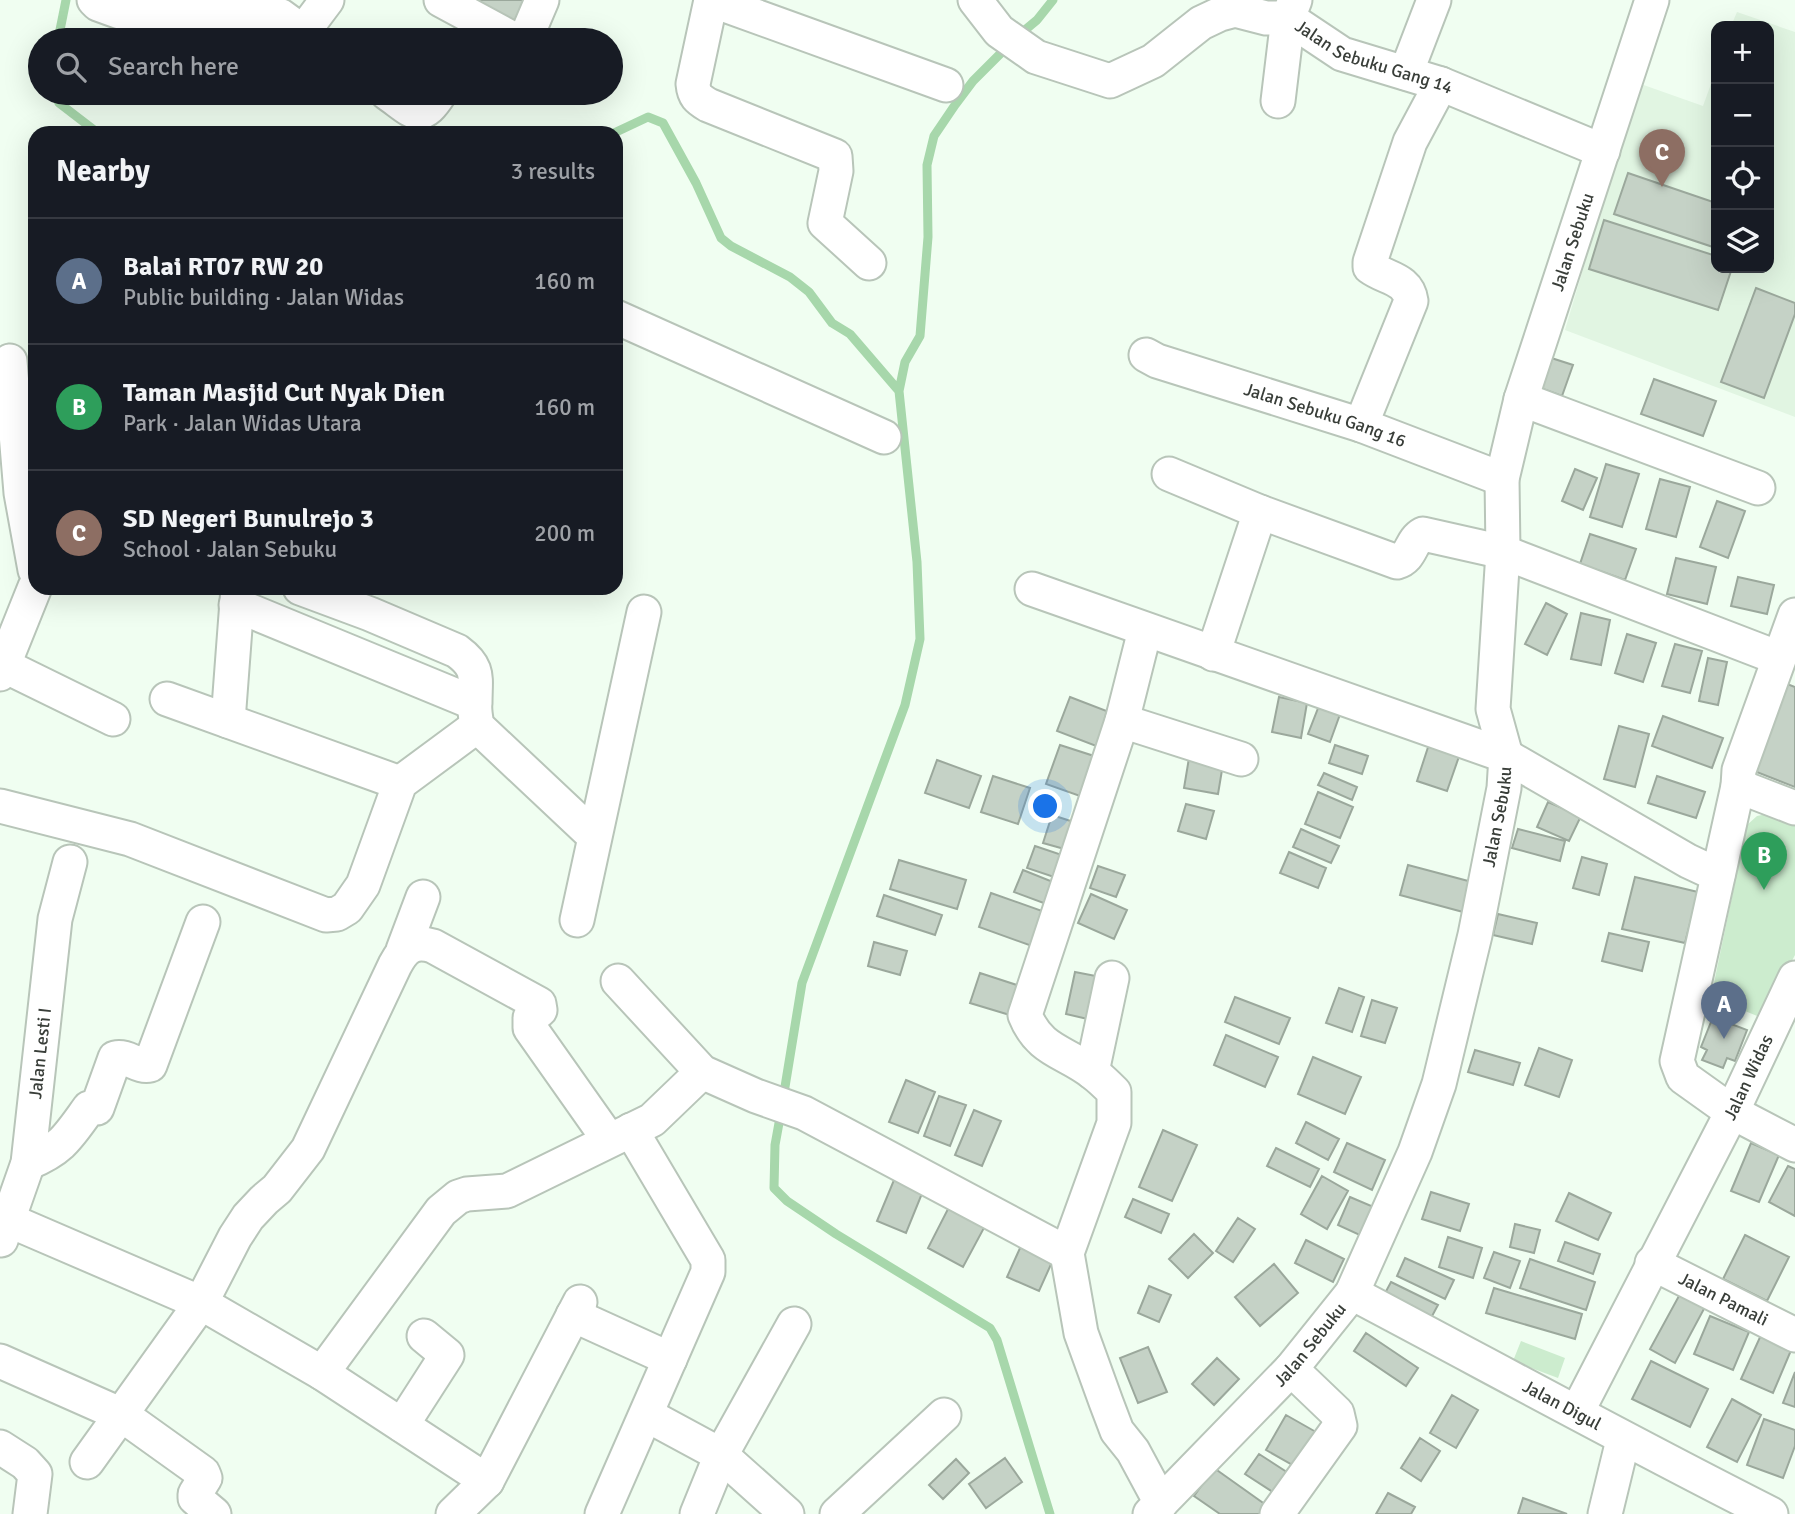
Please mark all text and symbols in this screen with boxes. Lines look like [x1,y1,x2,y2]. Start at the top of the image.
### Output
street label: Jalan Sebuku Gang 14 [1291,15,1456,99]
map controls [1711,21,1774,273]
button: + [1711,21,1774,84]
search box [28,28,623,105]
icon: search [52,48,90,86]
text: Search here [108,51,239,83]
button: − [1711,84,1774,147]
pin: C [1639,129,1685,187]
button: locate [1711,147,1774,210]
text: Nearby [56,153,150,190]
text: 3 results [511,157,595,186]
street label: Jalan Sebuku [1546,190,1599,294]
button: layers [1711,210,1774,273]
text: Balai RT07 RW 20 [123,251,323,283]
text: A [72,267,86,296]
text: 160 m [534,267,595,296]
text: Public building · Jalan Widas [123,283,404,312]
text: Taman Masjid Cut Nyak Dien [123,377,445,409]
street label: Jalan Sebuku Gang 16 [1241,378,1409,452]
text: B [72,393,86,422]
text: 160 m [534,393,595,422]
text: Park · Jalan Widas Utara [123,409,362,438]
text: SD Negeri Bunulrejo 3 [123,503,374,535]
text: C [72,519,86,548]
text: 200 m [534,519,595,548]
text: School · Jalan Sebuku [123,535,337,564]
street label: Jalan Sebuku [1478,766,1516,869]
your location [1028,789,1062,823]
pin: B [1741,832,1787,890]
pin: A [1701,981,1747,1039]
street label: Jalan Lesti I [24,1007,56,1100]
street label: Jalan Widas [1719,1031,1778,1124]
street label: Jalan Pamali [1675,1267,1772,1331]
street label: Jalan Sebuku [1269,1298,1351,1391]
street label: Jalan Digul [1519,1375,1605,1435]

